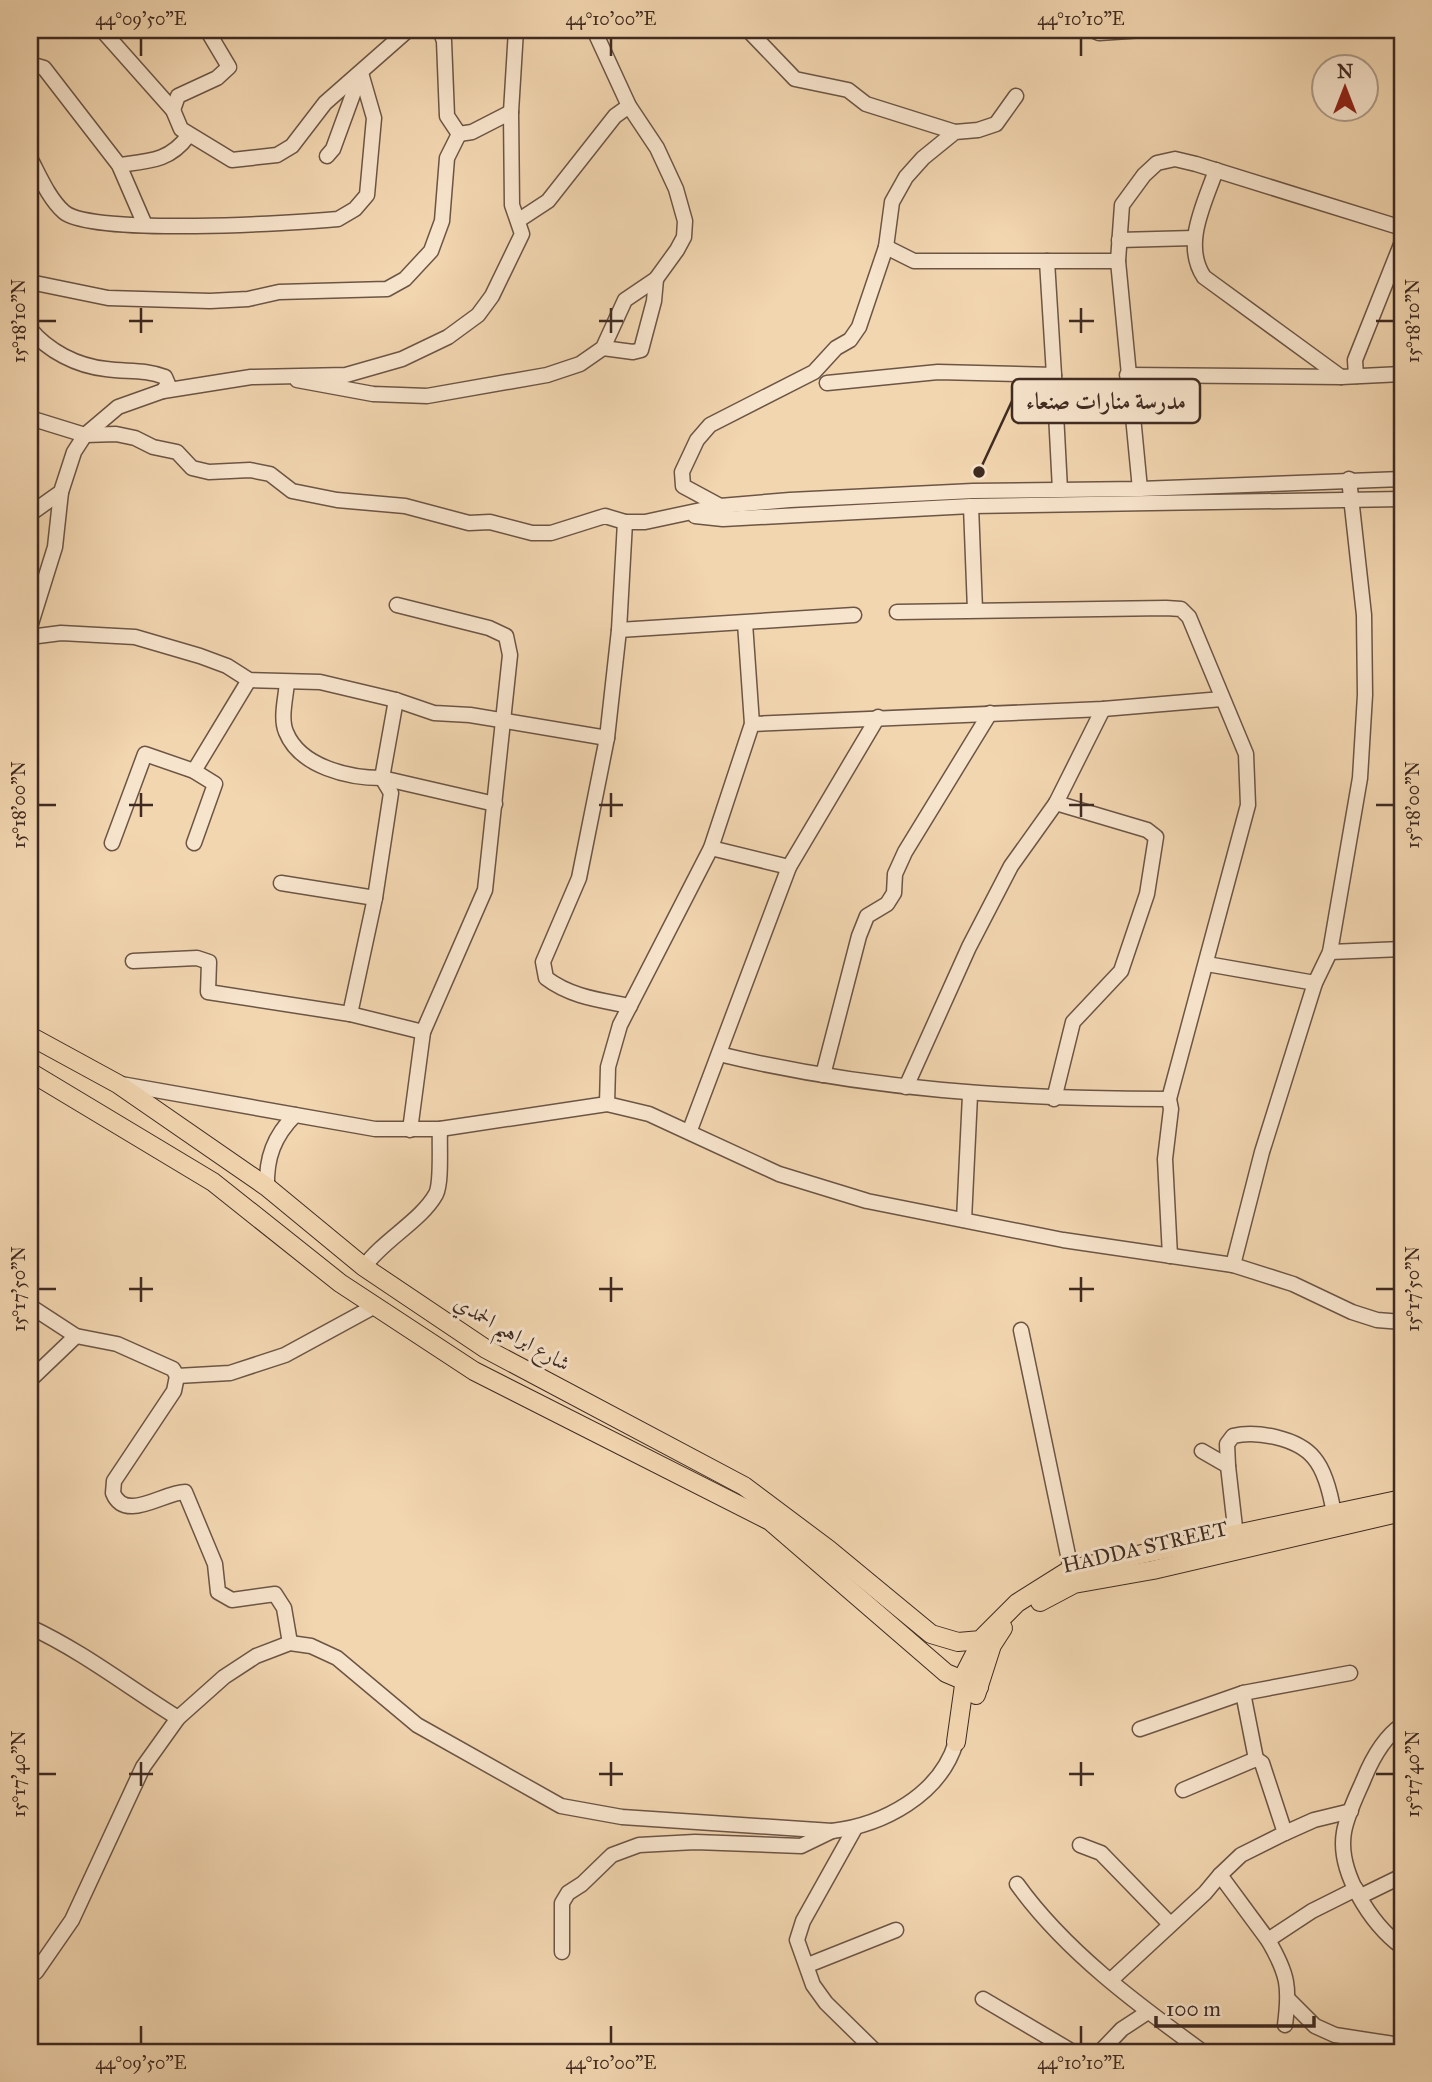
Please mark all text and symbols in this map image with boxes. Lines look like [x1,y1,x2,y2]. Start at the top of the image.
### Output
text: 44°09'50"E [95,8,187,30]
text: 44°10'00"E [566,8,656,30]
text: 44°10'10"E [1037,8,1125,30]
north arrow [1310,52,1380,122]
text: N [1337,60,1353,83]
text: 15°18'10"N [8,279,30,363]
text: 15°18'10"N [1402,279,1424,363]
callout: مدرسة منارات صنعاء [1012,379,1200,423]
text: مدرسة منارات صنعاء [1026,387,1186,415]
text: 15°18'00"N [8,761,30,849]
text: 15°18'00"N [1402,761,1424,849]
text: 15°17'50"N [8,1246,30,1332]
text: 15°17'50"N [1402,1246,1424,1332]
street label: شارع ابراهيم الحمدي [445,1289,575,1384]
street label: HADDA STREET [1060,1515,1230,1579]
text: 15°17'40"N [8,1730,30,1818]
text: 15°17'40"N [1402,1730,1424,1818]
scale bar [1156,1984,1313,2028]
text: 100 m [1166,1996,1221,2022]
text: 44°09'50"E [95,2052,187,2074]
text: 44°10'00"E [566,2052,656,2074]
text: 44°10'10"E [1037,2052,1125,2074]

